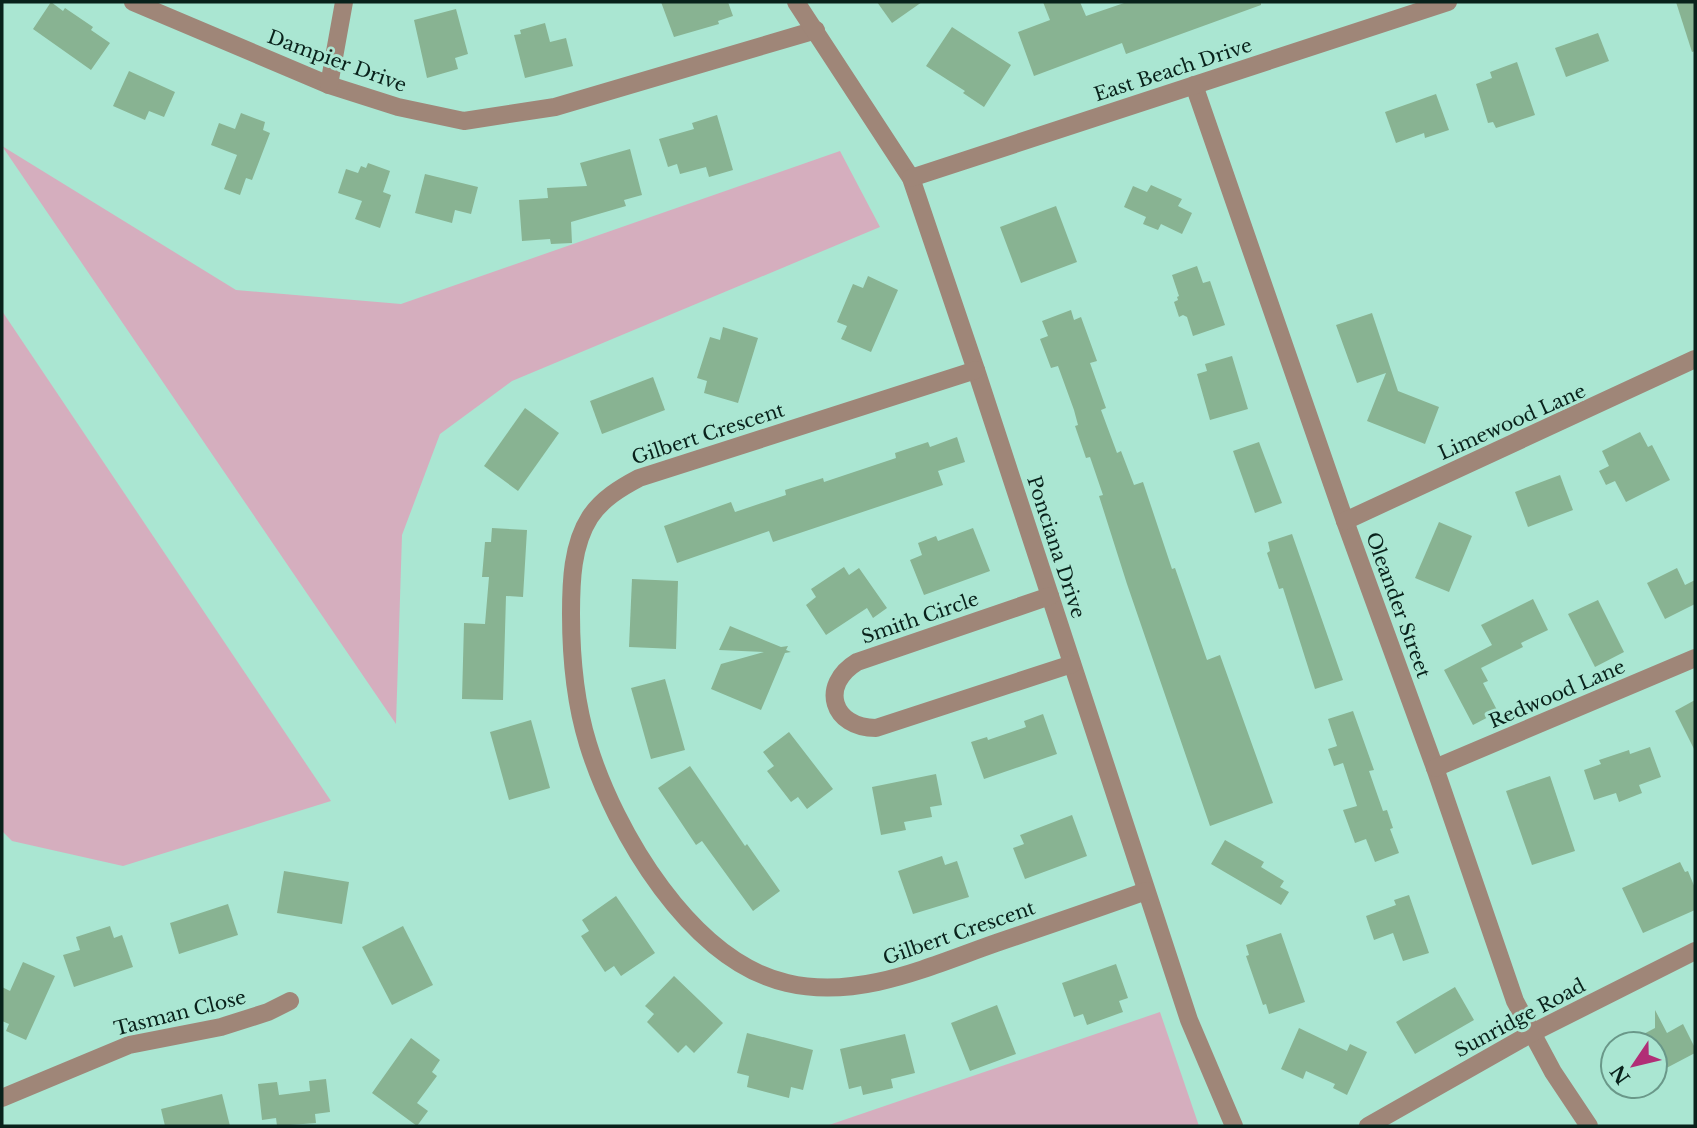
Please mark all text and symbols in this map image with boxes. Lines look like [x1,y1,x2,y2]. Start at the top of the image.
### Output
street label: Dampier Drive [264,25,410,97]
street label: East Beach Drive [1091,34,1255,106]
street label: Limewood Lane [1435,379,1589,465]
street label: Gilbert Crescent [629,398,788,470]
street label: Ponciana Drive [1022,473,1090,621]
street label: Oleander Street [1361,529,1435,682]
street label: Smith Circle [858,587,982,649]
street label: Redwood Lane [1485,655,1629,733]
street label: Gilbert Crescent [880,896,1039,970]
street label: Sunridge Road [1451,974,1589,1062]
street label: Tasman Close [112,985,248,1041]
north arrow [1599,1030,1669,1100]
text: N [1606,1060,1635,1088]

